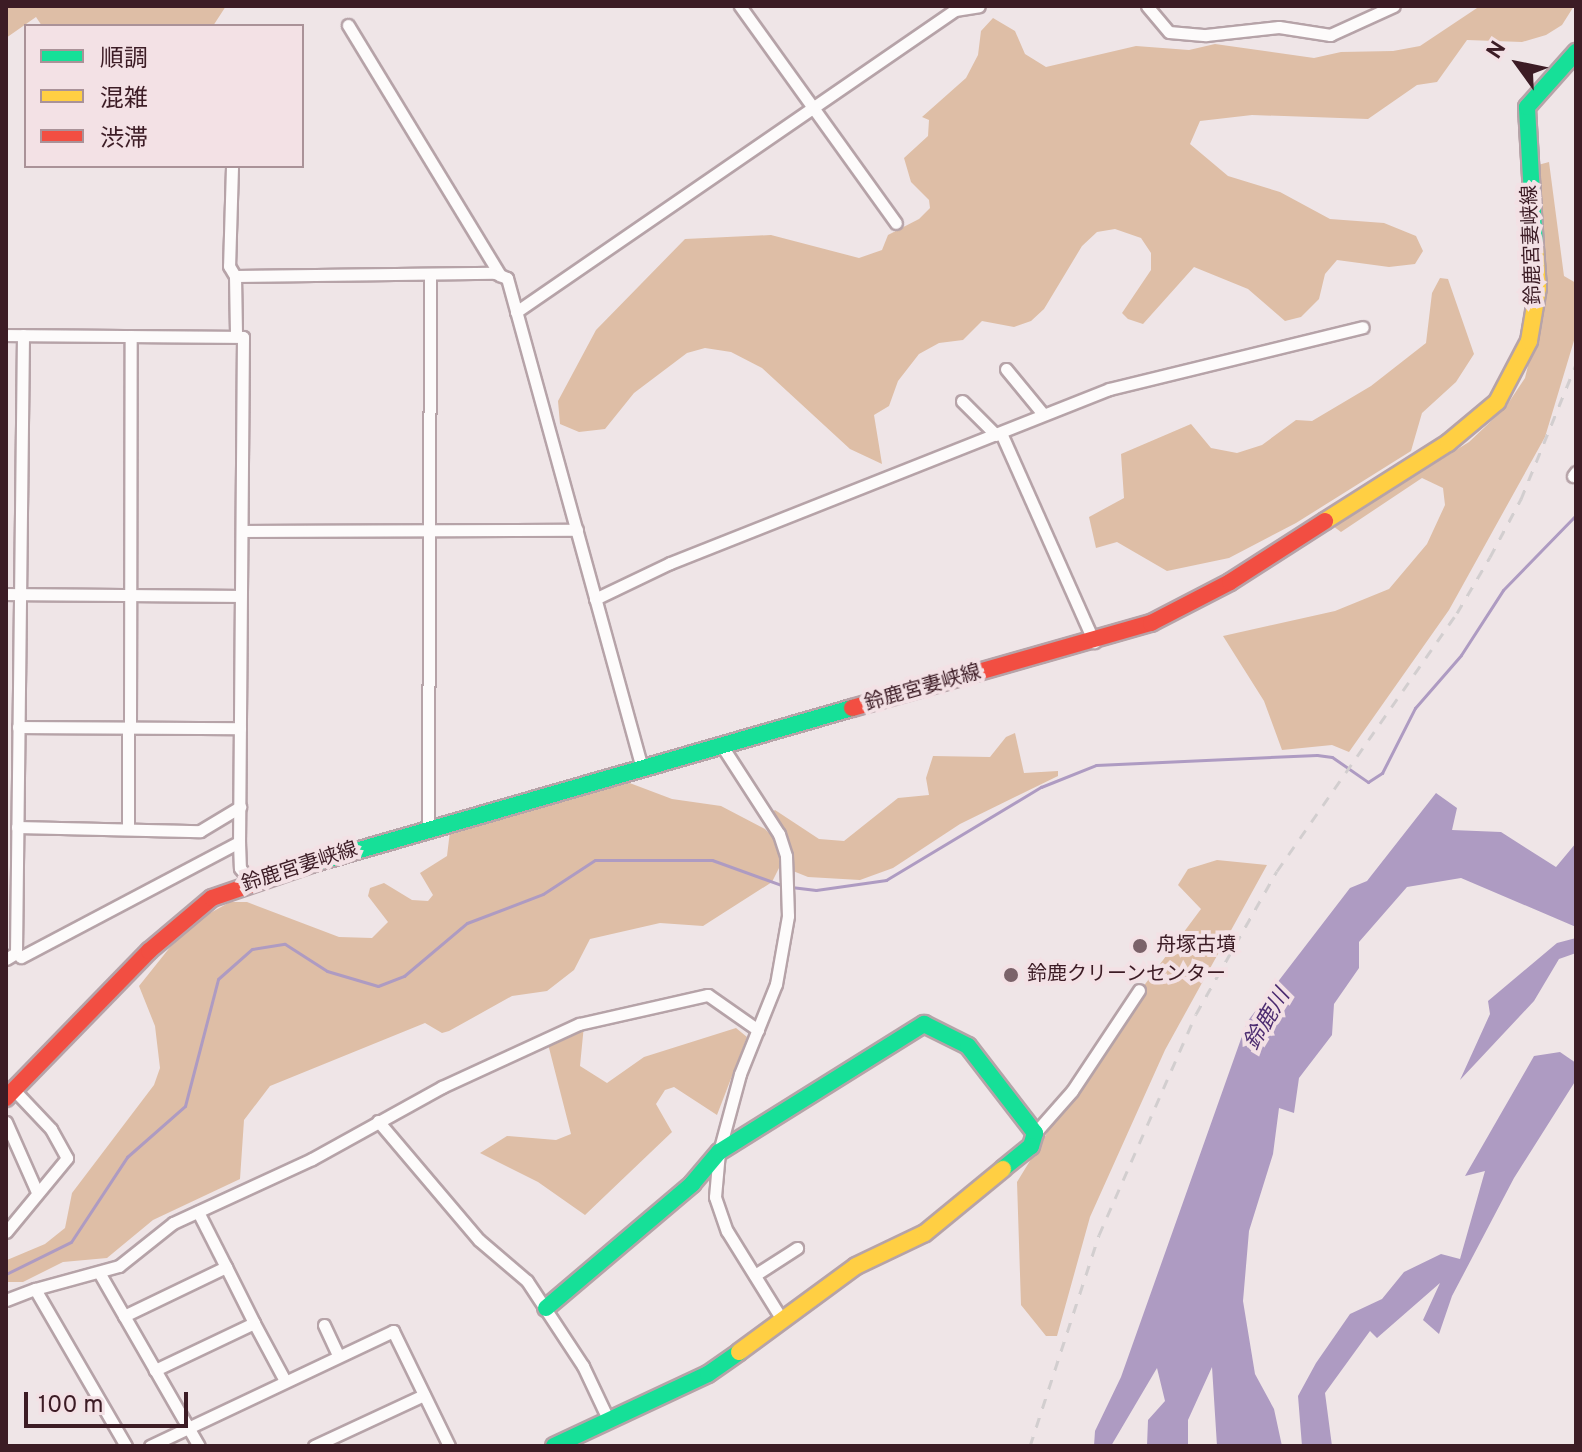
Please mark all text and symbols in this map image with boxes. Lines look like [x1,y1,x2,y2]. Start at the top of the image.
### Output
legend [24,24,304,168]
north arrow [1478,24,1558,104]
text: N [1482,37,1513,65]
text: 順調 [100,45,148,75]
text: 混雑 [100,85,148,115]
text: 渋滞 [100,125,148,155]
street label: 鈴鹿宮妻峡線 [1519,185,1547,305]
street label: 鈴鹿宮妻峡線 [862,661,984,717]
street label: 鈴鹿宮妻峡線 [239,838,361,898]
place label: 舟塚古墳 [1156,934,1236,958]
marker: 舟塚古墳 [1131,937,1149,955]
place label: 鈴鹿クリーンセンター [1027,963,1227,987]
marker: 鈴鹿クリーンセンター [1002,966,1020,984]
water label: 鈴鹿川 [1240,985,1296,1055]
scale bar [28,1376,192,1426]
text: 100 m [38,1391,104,1421]

